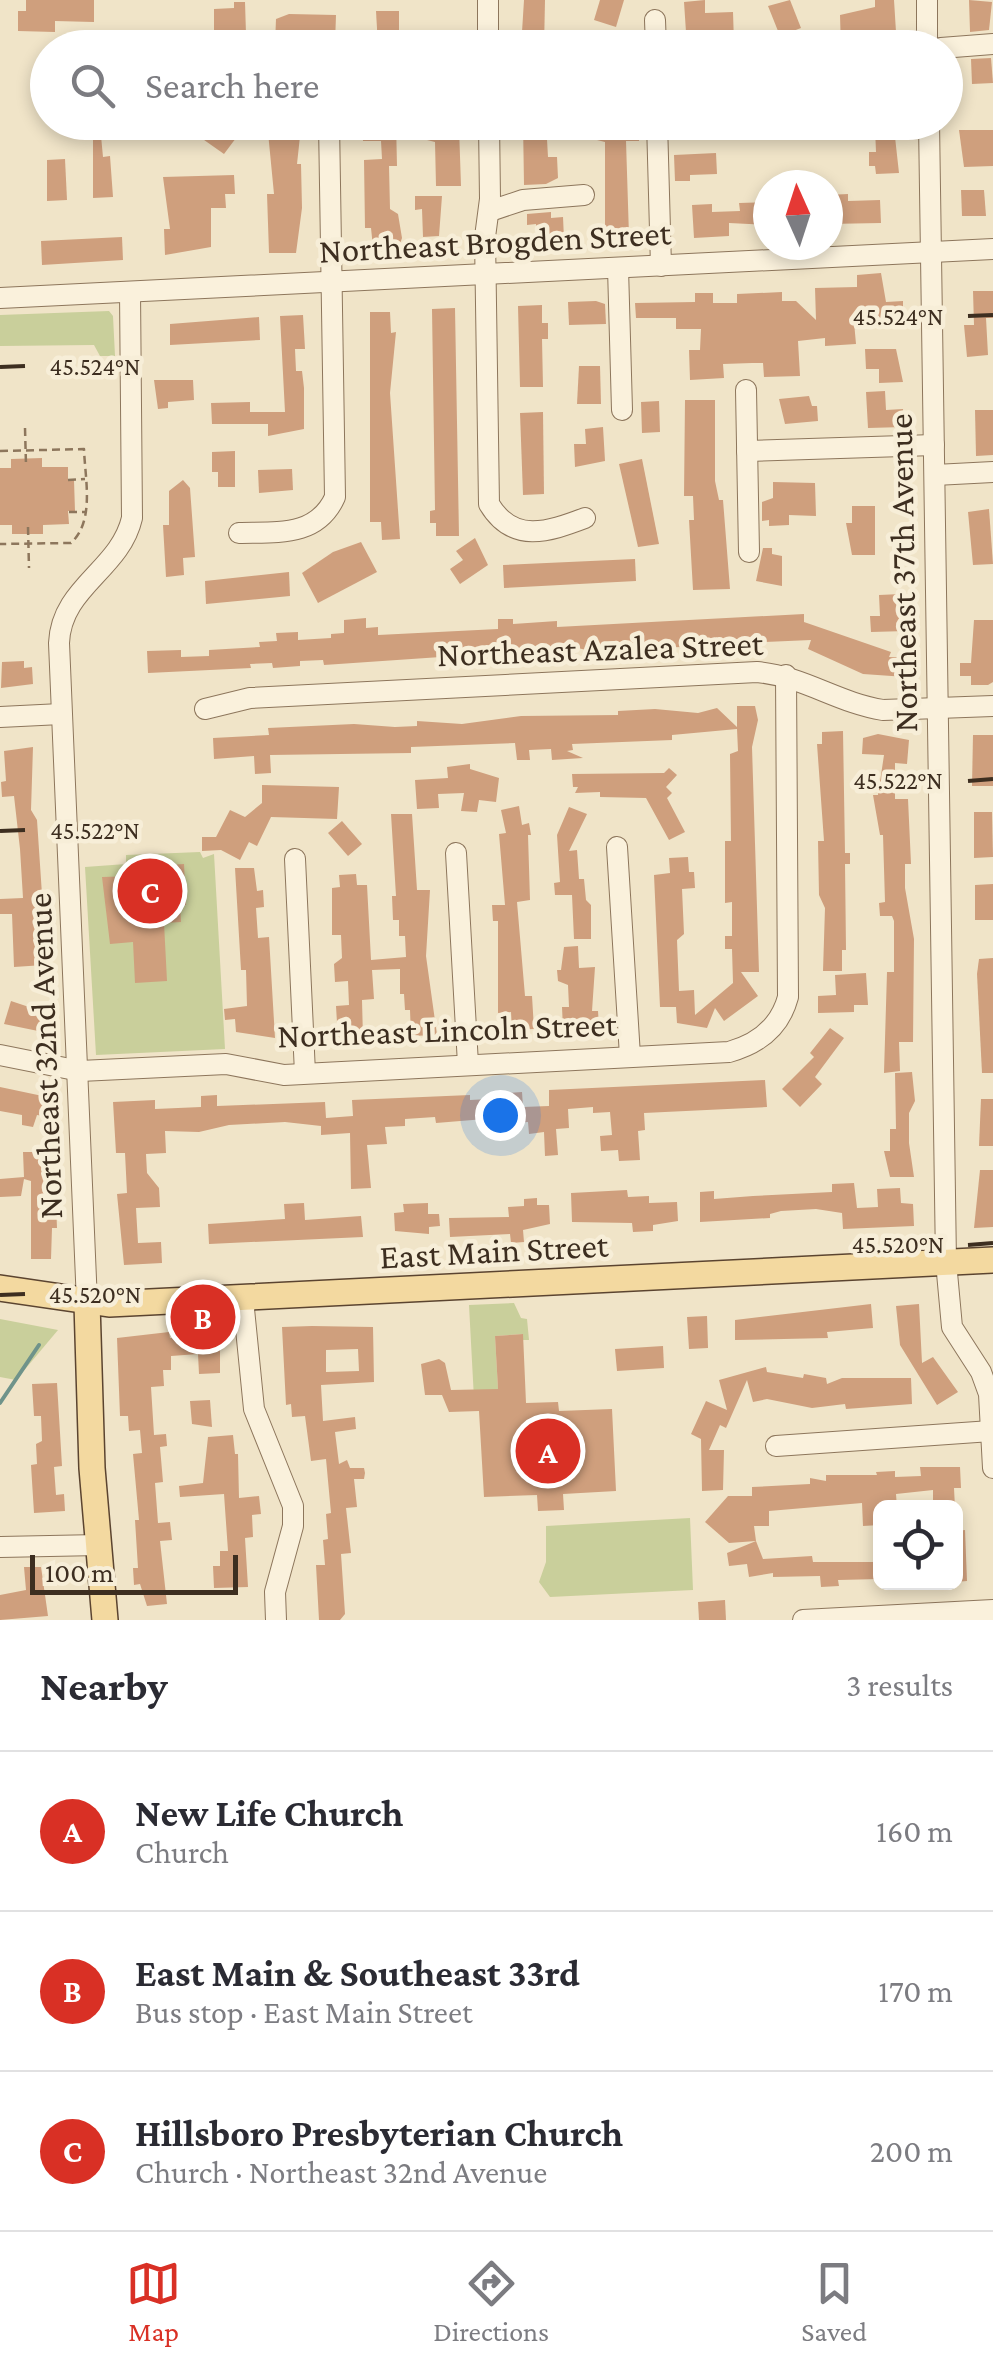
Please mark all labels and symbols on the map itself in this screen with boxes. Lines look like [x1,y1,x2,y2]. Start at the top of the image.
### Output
north arrow [753,170,843,260]
street label: Northeast Brogden Street [318,213,672,271]
text: 45.524°N [853,303,943,330]
text: 45.524°N [50,353,140,380]
street label: Northeast 37th Avenue [881,413,925,733]
street label: Northeast Azalea Street [436,624,764,674]
text: 45.522°N [853,767,943,794]
text: 45.522°N [50,817,140,844]
pin: C [118,854,182,928]
street label: Northeast 32nd Avenue [20,892,70,1220]
street label: Northeast Lincoln Street [276,1005,618,1055]
your location [475,1090,526,1141]
street label: East Main Street [379,1226,610,1276]
text: 45.520°N [852,1231,944,1258]
pin: B [170,1280,236,1354]
text: 45.520°N [49,1281,141,1308]
pin: A [516,1414,580,1488]
scale bar [30,1550,238,1594]

